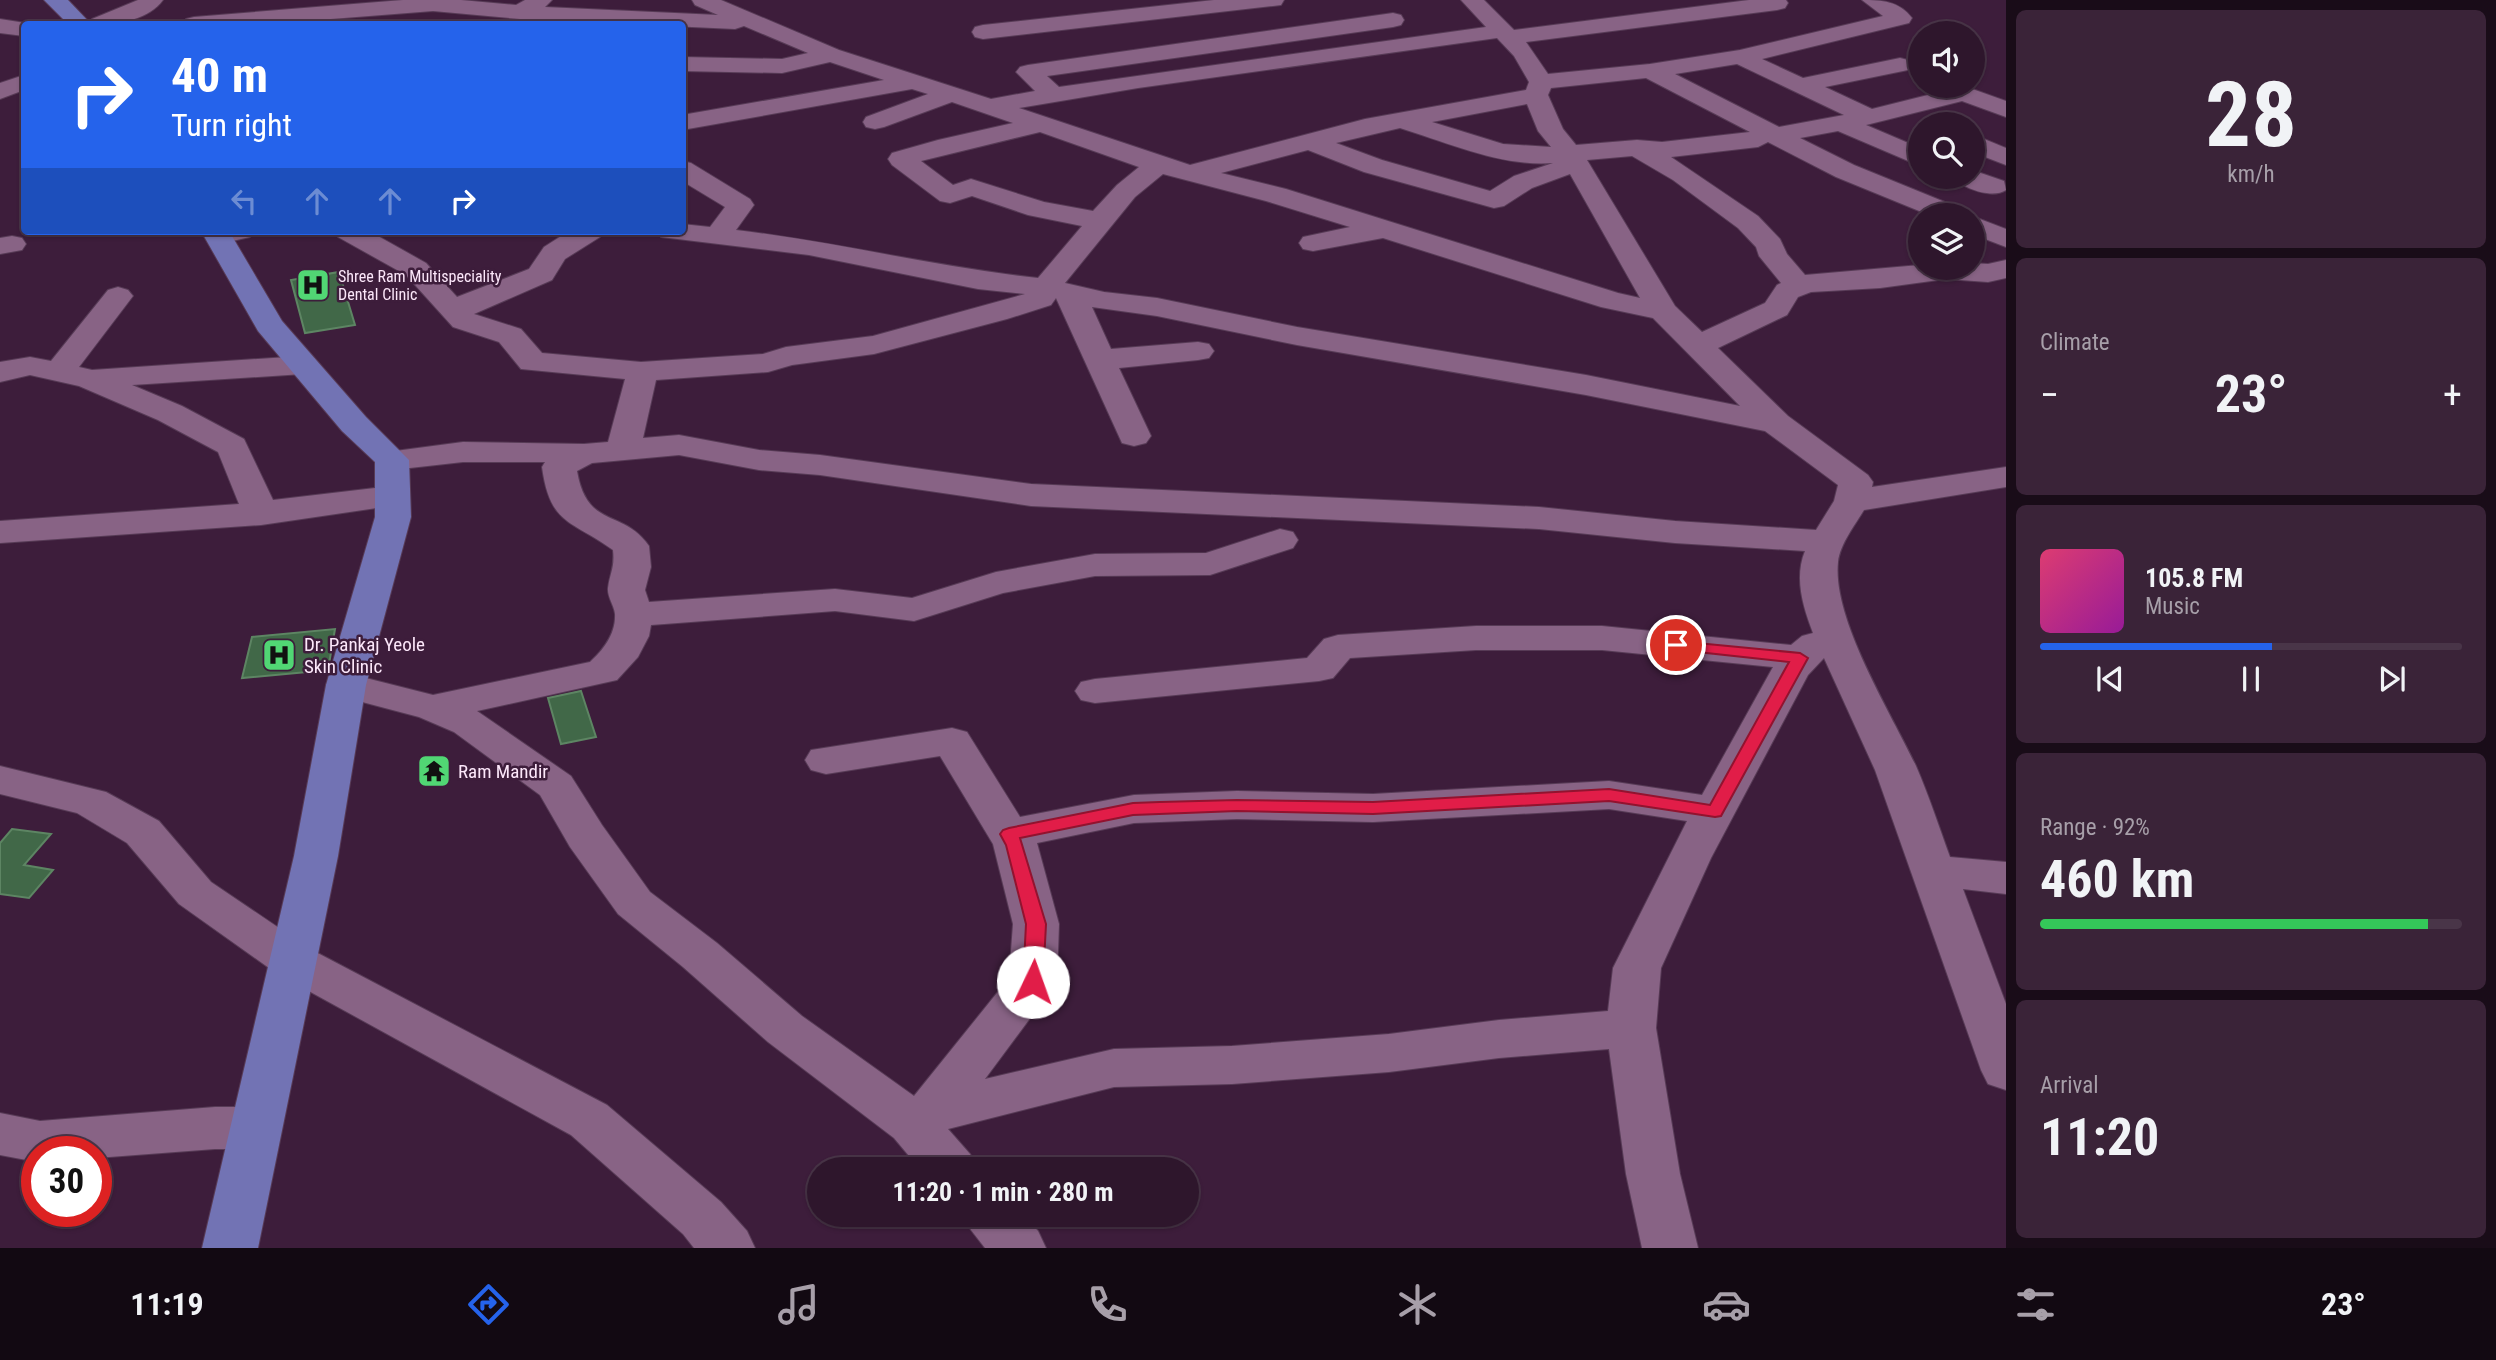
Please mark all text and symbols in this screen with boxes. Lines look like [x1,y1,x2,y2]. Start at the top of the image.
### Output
map controls [1908,21,1985,280]
button: sound [1908,21,1985,98]
text: 40 m [171,47,268,104]
icon: right [56,49,147,140]
text: 28 [2205,62,2297,168]
text: Turn right [171,106,292,144]
button: search [1908,112,1985,189]
text: km/h [2227,161,2275,188]
icon: left [225,182,263,220]
icon: ahead [298,182,336,220]
icon: ahead [371,182,409,220]
icon: right [444,182,482,220]
button: layers [1908,203,1985,280]
hospital icon: Shree Ram Multispeciality Dental Clinic [294,266,332,304]
place label: Shree Ram Multispeciality Dental Clinic [338,267,502,304]
text: Climate [2040,329,2110,356]
text: 23° [2215,364,2287,425]
text: − [2040,373,2059,417]
text: + [2443,373,2462,417]
text: 105.8 FM [2145,563,2243,593]
text: Music [2145,593,2200,620]
pin [1646,615,1706,675]
icon: arrive [1657,626,1695,664]
place label: Dr. Pankaj Yeole Skin Clinic [304,633,425,678]
hospital icon: Dr. Pankaj Yeole Skin Clinic [260,636,298,674]
icon: previous [2091,660,2129,698]
icon: pause [2232,660,2270,698]
icon: next [2373,660,2411,698]
temple icon: Ram Mandir [415,752,453,790]
place label: Ram Mandir [458,760,548,783]
text: Range · 92% [2040,814,2150,841]
text: 460 km [2040,849,2194,910]
position arrow [996,945,1070,1019]
text: Arrival [2040,1072,2099,1099]
text: 11:20 [2040,1107,2159,1168]
speed limit sign: 30 [21,1136,112,1227]
text: 11:20 · 1 min · 280 m [893,1177,1113,1207]
icon: directions [464,1280,513,1329]
icon: music [774,1280,823,1329]
icon: phone [1083,1280,1132,1329]
icon: climate [1393,1280,1442,1329]
icon: car [1702,1280,1751,1329]
icon: filters [2011,1280,2060,1329]
text: 11:19 [130,1285,204,1323]
text: 23° [2321,1285,2366,1323]

